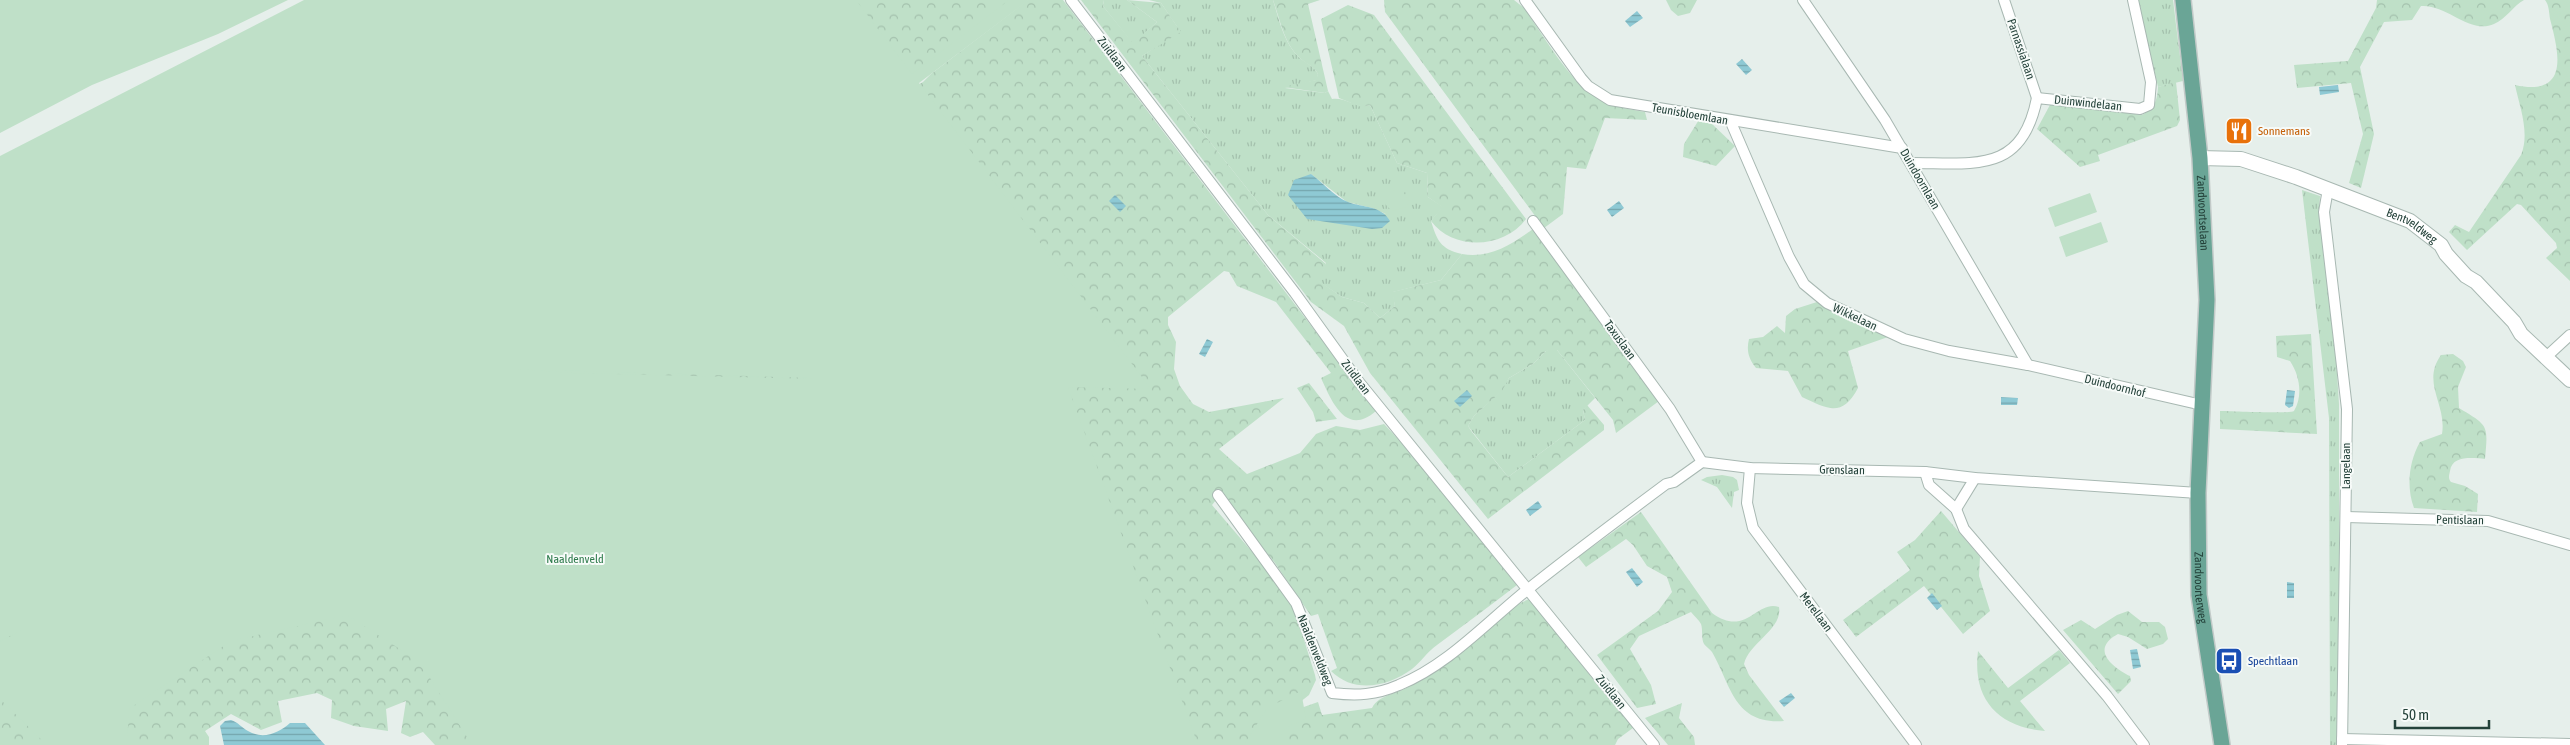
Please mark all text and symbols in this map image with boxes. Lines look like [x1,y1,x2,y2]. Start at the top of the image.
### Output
street label: Parnassialaan [2004,17,2038,81]
street label: Zuidlaan [1094,34,1130,74]
street label: Duinwindelaan [2053,92,2123,114]
street label: Teunisbloemlaan [1651,100,1729,128]
restaurant icon: Sonnemans [2224,116,2254,146]
place label: Sonnemans [2258,124,2310,138]
street label: Duindoornlaan [1897,146,1943,212]
street label: Zandvoortselaan [2194,175,2212,251]
street label: Bentveldweg [2384,206,2441,247]
street label: Wikkelaan [1831,301,1879,333]
street label: Taxuslaan [1601,318,1639,362]
street label: Zuidlaan [1338,357,1374,397]
street label: Duindoornhof [2083,372,2148,400]
street label: Langelaan [2339,443,2353,489]
street label: Grenslaan [1819,463,1865,477]
street label: Pentislaan [2436,513,2484,527]
park label: Naaldenveld [546,552,604,566]
street label: Zandvoorterweg [2192,552,2210,625]
street label: Merellaan [1797,589,1835,635]
street label: Naaldenveldweg [1294,613,1336,688]
bus stop icon: Spechtlaan [2214,646,2244,676]
place label: Spechtlaan [2248,654,2298,668]
street label: Zuidlaan [1593,672,1629,712]
scale bar [2395,698,2489,730]
text: 50 m [2402,706,2429,723]

